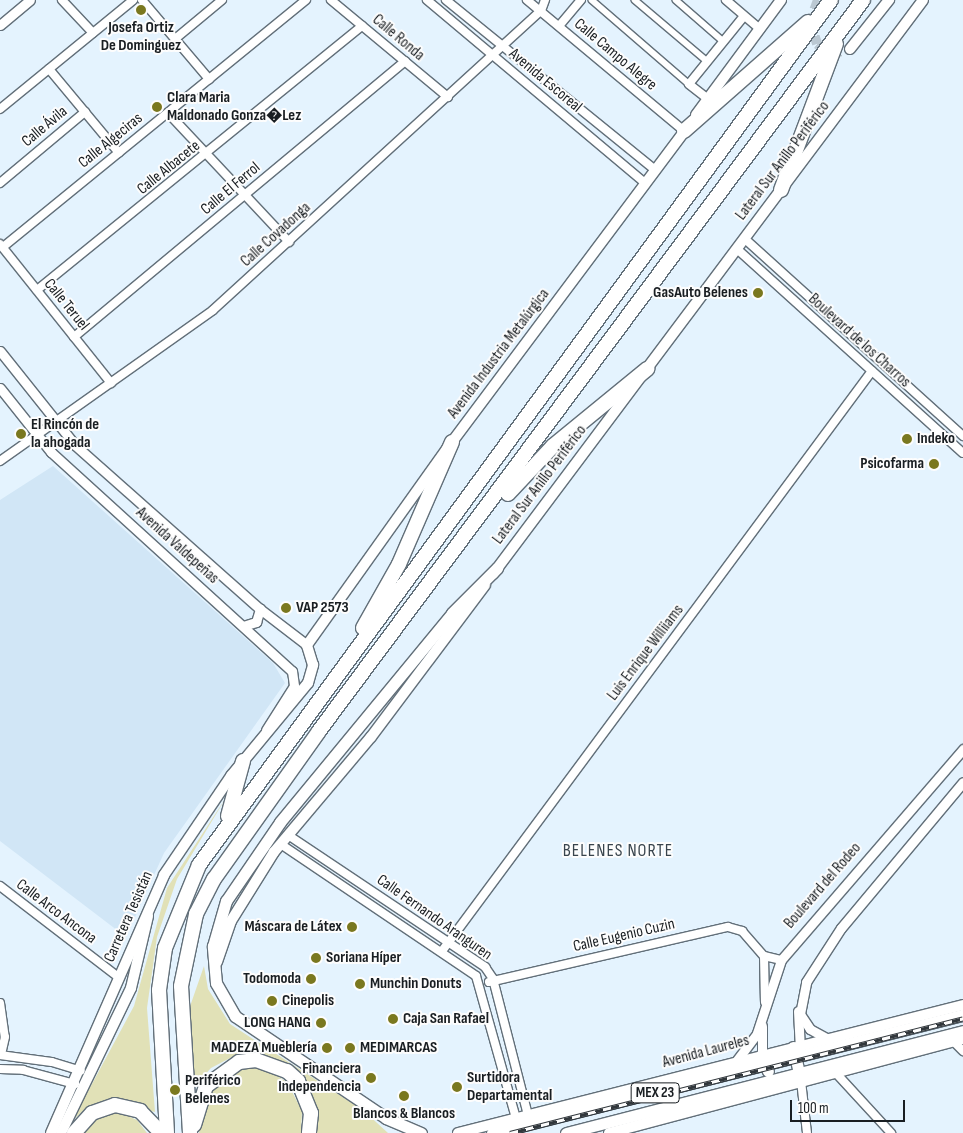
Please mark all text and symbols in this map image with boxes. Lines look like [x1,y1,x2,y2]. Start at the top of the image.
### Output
marker: Josefa Ortiz De Dominguez [135,4,147,16]
street label: Calle Ronda [368,11,428,65]
street label: Calle Campo Alegre [570,15,660,95]
place label: Josefa Ortiz De Dominguez [101,18,181,56]
street label: Avenida Escoreal [505,45,585,117]
place label: Clara Maria Maldonado Gonza�Lez [167,88,301,126]
street label: Lateral Sur Anillo Periférico [732,98,834,224]
marker: Clara Maria Maldonado Gonza�Lez [151,101,163,113]
street label: Calle Ávila [18,102,72,152]
street label: Calle Algeciras [75,109,147,173]
street label: Calle Albacete [134,137,204,199]
street label: Calle El Ferrol [197,159,265,219]
street label: Calle Covadonga [237,199,315,271]
street label: Calle Teruel [39,275,93,335]
place label: GasAuto Belenes [653,283,748,303]
street label: Avenida Industria Metalúrgica [444,286,554,422]
marker: GasAuto Belenes [752,287,764,299]
street label: Boulevard de los Charros [804,290,914,392]
place label: El Rincón de la ahogada [31,415,99,453]
street label: Lateral Sur Anillo Periférico [489,422,591,548]
marker: El Rincón de la ahogada [15,428,27,440]
place label: Indeko [917,429,955,449]
marker: Indeko [901,433,913,445]
place label: Psicofarma [860,454,924,474]
marker: Psicofarma [928,458,940,470]
street label: Avenida Valdepeñas [132,504,222,588]
place label: VAP 2573 [296,598,349,618]
street label: Luis Enrique Williiams [604,601,688,705]
marker: VAP 2573 [280,602,292,614]
street label: Boulevard del Rodeo [780,839,866,933]
district label: BELENES NORTE [561,840,675,862]
street label: Carretera Tesistán [100,869,158,965]
street label: Calle Fernando Aranguren [373,871,495,965]
street label: Calle Arco Ancona [12,876,100,948]
street label: Calle Eugenio Cuzin [571,915,677,957]
place label: Máscara de Látex [245,917,342,937]
marker: Máscara de Látex [346,921,358,933]
place label: Soriana Híper [326,948,402,968]
marker: Soriana Híper [310,952,322,964]
place label: Todomoda [243,969,301,989]
marker: Todomoda [305,973,317,985]
place label: Munchin Donuts [370,974,462,994]
marker: Munchin Donuts [354,978,366,990]
place label: Cinepolis [282,991,334,1011]
marker: Cinepolis [266,995,278,1007]
place label: Caja San Rafael [403,1009,489,1029]
place label: LONG HANG [244,1013,311,1033]
marker: Caja San Rafael [387,1013,399,1025]
marker: LONG HANG [315,1017,327,1029]
street label: Avenida Laureles [661,1031,751,1073]
place label: MADEZA Mueblería [211,1038,317,1058]
place label: MEDIMARCAS [360,1038,437,1058]
marker: MADEZA Mueblería [321,1042,333,1054]
marker: MEDIMARCAS [344,1042,356,1054]
place label: Financiera Independencia [278,1059,361,1097]
place label: Surtidora Departamental [467,1068,552,1106]
place label: Periférico Belenes [185,1071,241,1109]
marker: Financiera Independencia [365,1072,377,1084]
road number: MEX 23 [630,1080,680,1106]
marker: Surtidora Departamental [451,1081,463,1093]
marker: Periférico Belenes [169,1084,181,1096]
marker: Blancos & Blancos [398,1090,410,1102]
scale bar [793,1090,908,1122]
text: 100 m [798,1099,829,1118]
place label: Blancos & Blancos [353,1104,455,1124]

